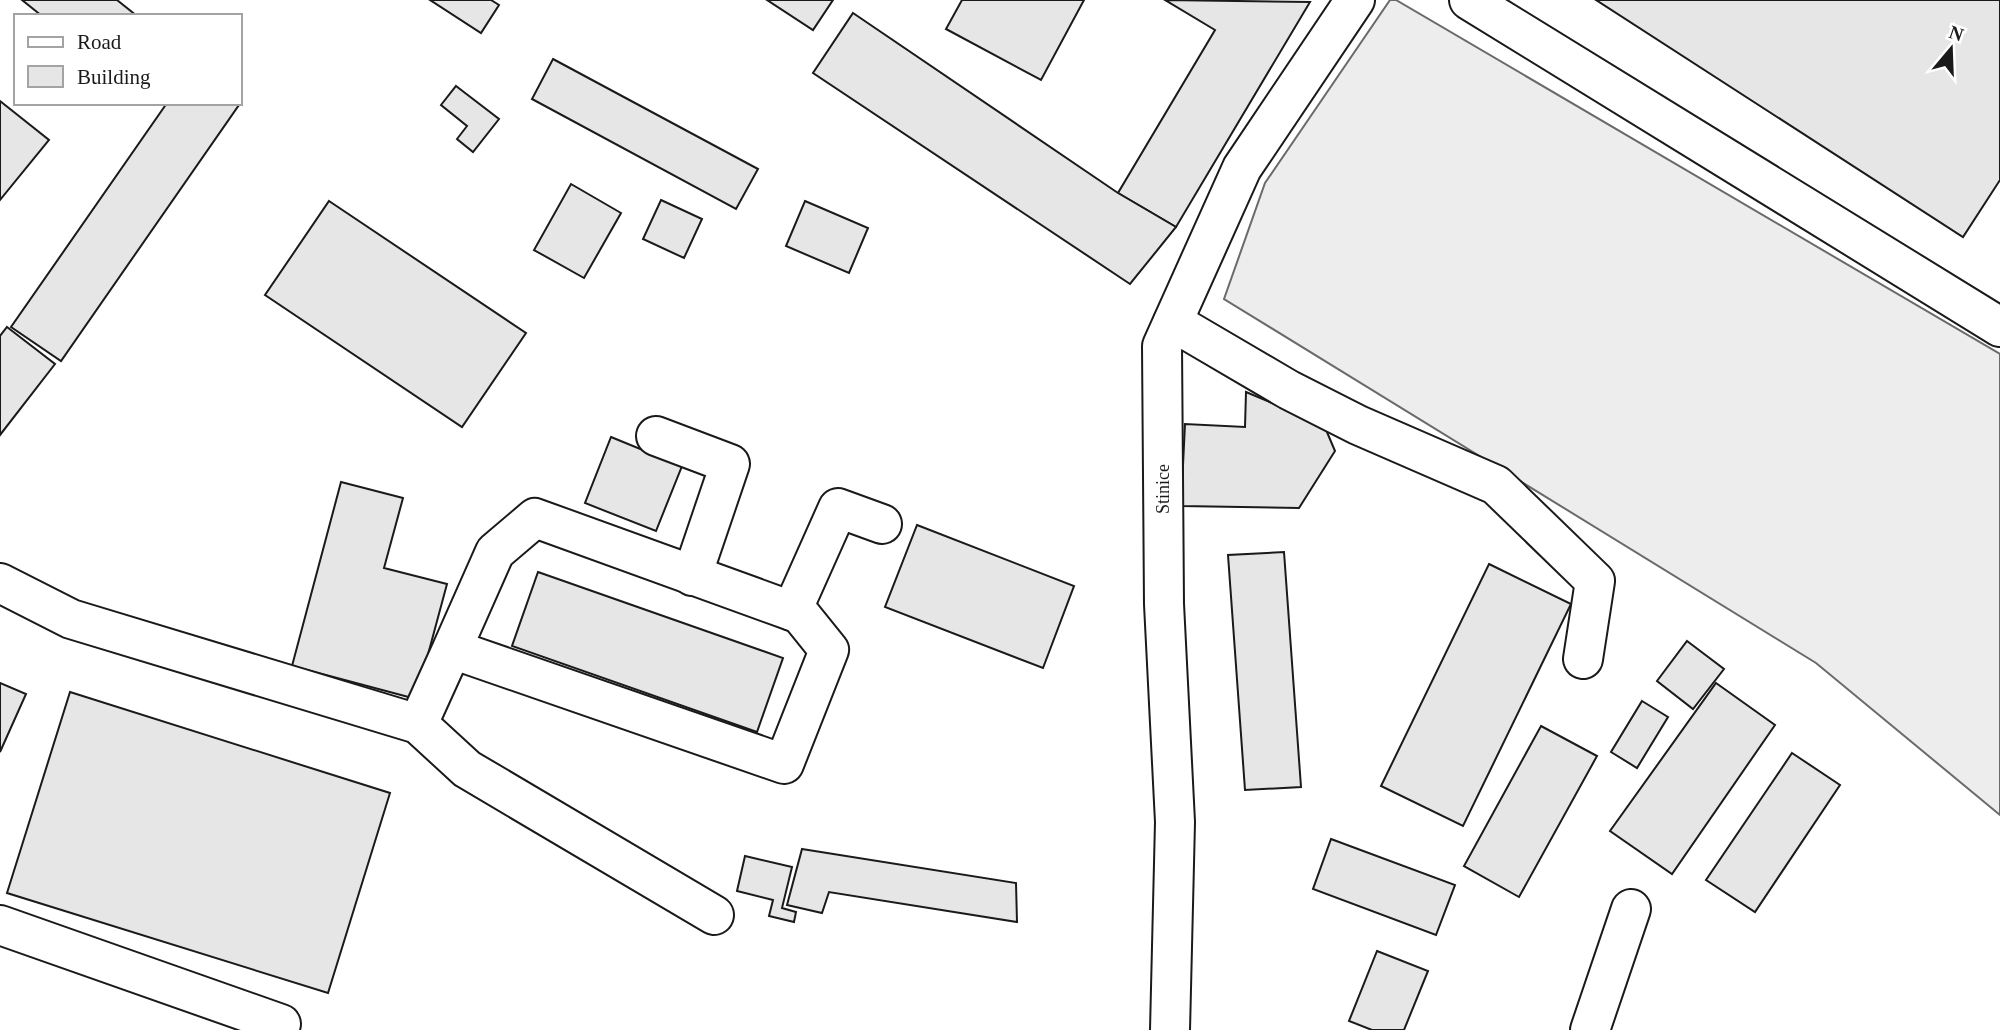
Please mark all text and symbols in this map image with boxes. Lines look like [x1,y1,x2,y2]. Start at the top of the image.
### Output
legend [14,14,242,105]
north arrow [1916,14,1986,84]
text: N [1946,21,1967,46]
text: Road [77,30,122,54]
text: Building [77,65,151,89]
street label: Stinice [1153,464,1173,514]

